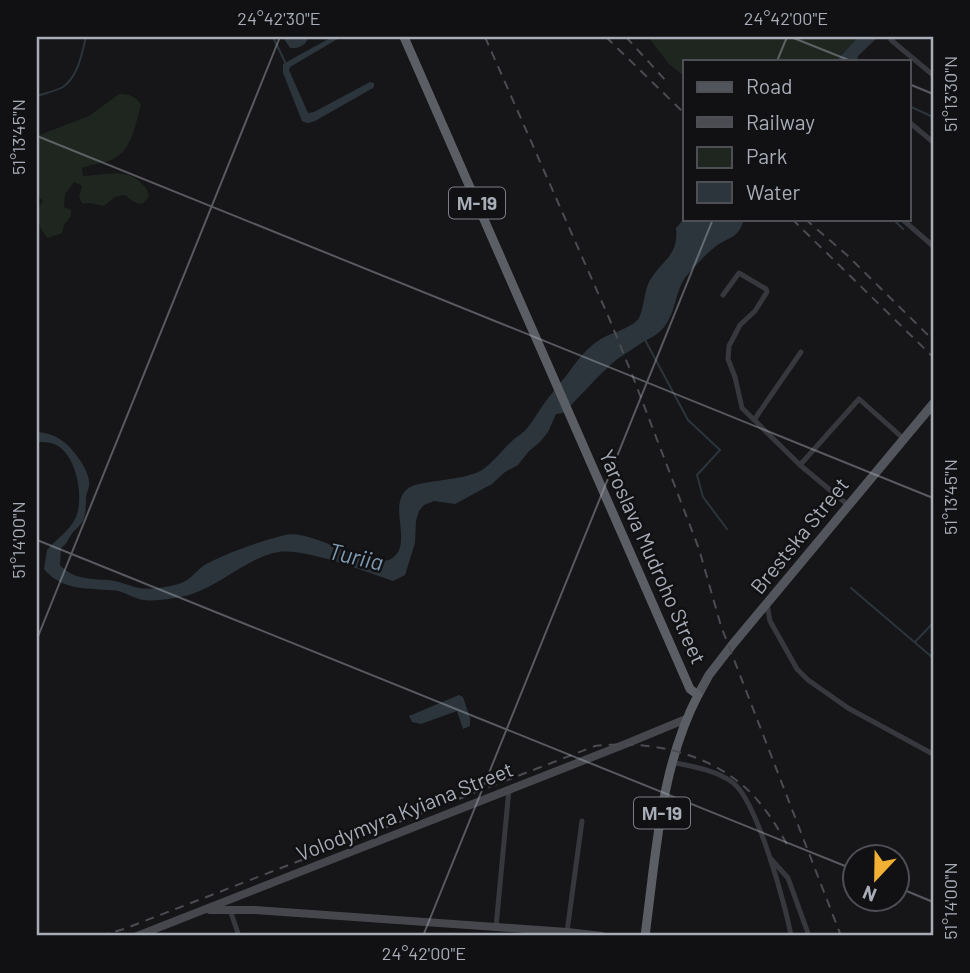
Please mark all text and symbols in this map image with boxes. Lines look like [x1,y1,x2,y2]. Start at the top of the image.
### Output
text: 24°42'30"E [237,7,321,29]
text: 24°42'00"E [744,7,828,29]
text: 51°13'30"N [939,56,961,132]
legend [683,60,911,220]
text: Road [746,73,792,98]
text: 51°13'45"N [7,99,29,175]
text: Railway [746,109,815,134]
text: Park [746,143,787,168]
text: Water [746,179,801,204]
road number: М-19 [449,188,505,218]
street label: Yaroslava Mudroho Street [595,445,712,667]
text: 51°13'45"N [939,459,961,535]
street label: Brestska Street [744,472,853,598]
text: 51°14'00"N [7,501,29,579]
water label: Turiia [326,536,386,576]
street label: Volodymyra Kyiana Street [292,756,516,866]
road number: М-19 [634,798,690,828]
north arrow [841,844,911,914]
text: 51°14'00"N [939,862,961,940]
text: N [859,881,880,907]
text: 24°42'00"E [382,942,466,964]

